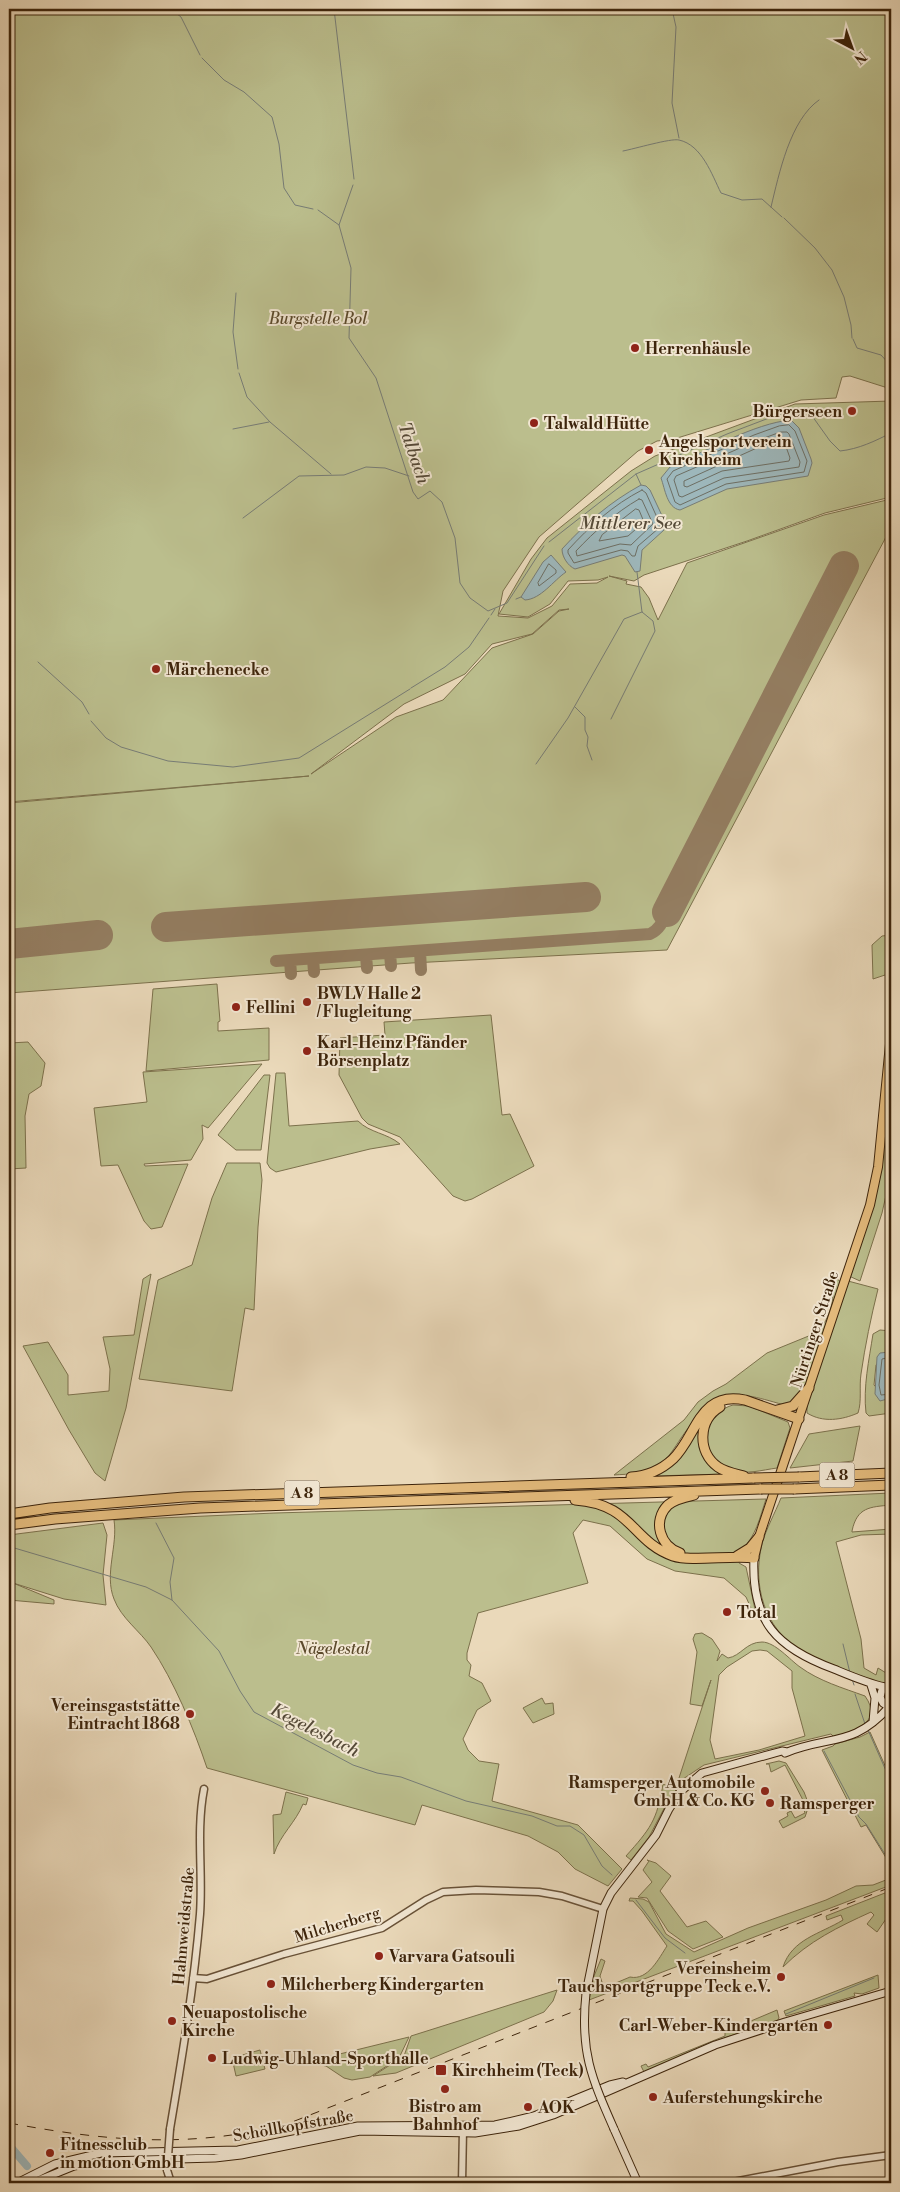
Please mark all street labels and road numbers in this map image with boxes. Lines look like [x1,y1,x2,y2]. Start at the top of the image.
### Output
street label: Nürtinger Straße [787,1268,843,1390]
road number: A 8 [820,1462,854,1488]
road number: A 8 [284,1480,320,1506]
street label: Hahnweidstraße [169,1866,199,1986]
street label: Milcherberg [292,1902,383,1948]
street label: Schöllkopfstraße [231,2106,355,2146]

